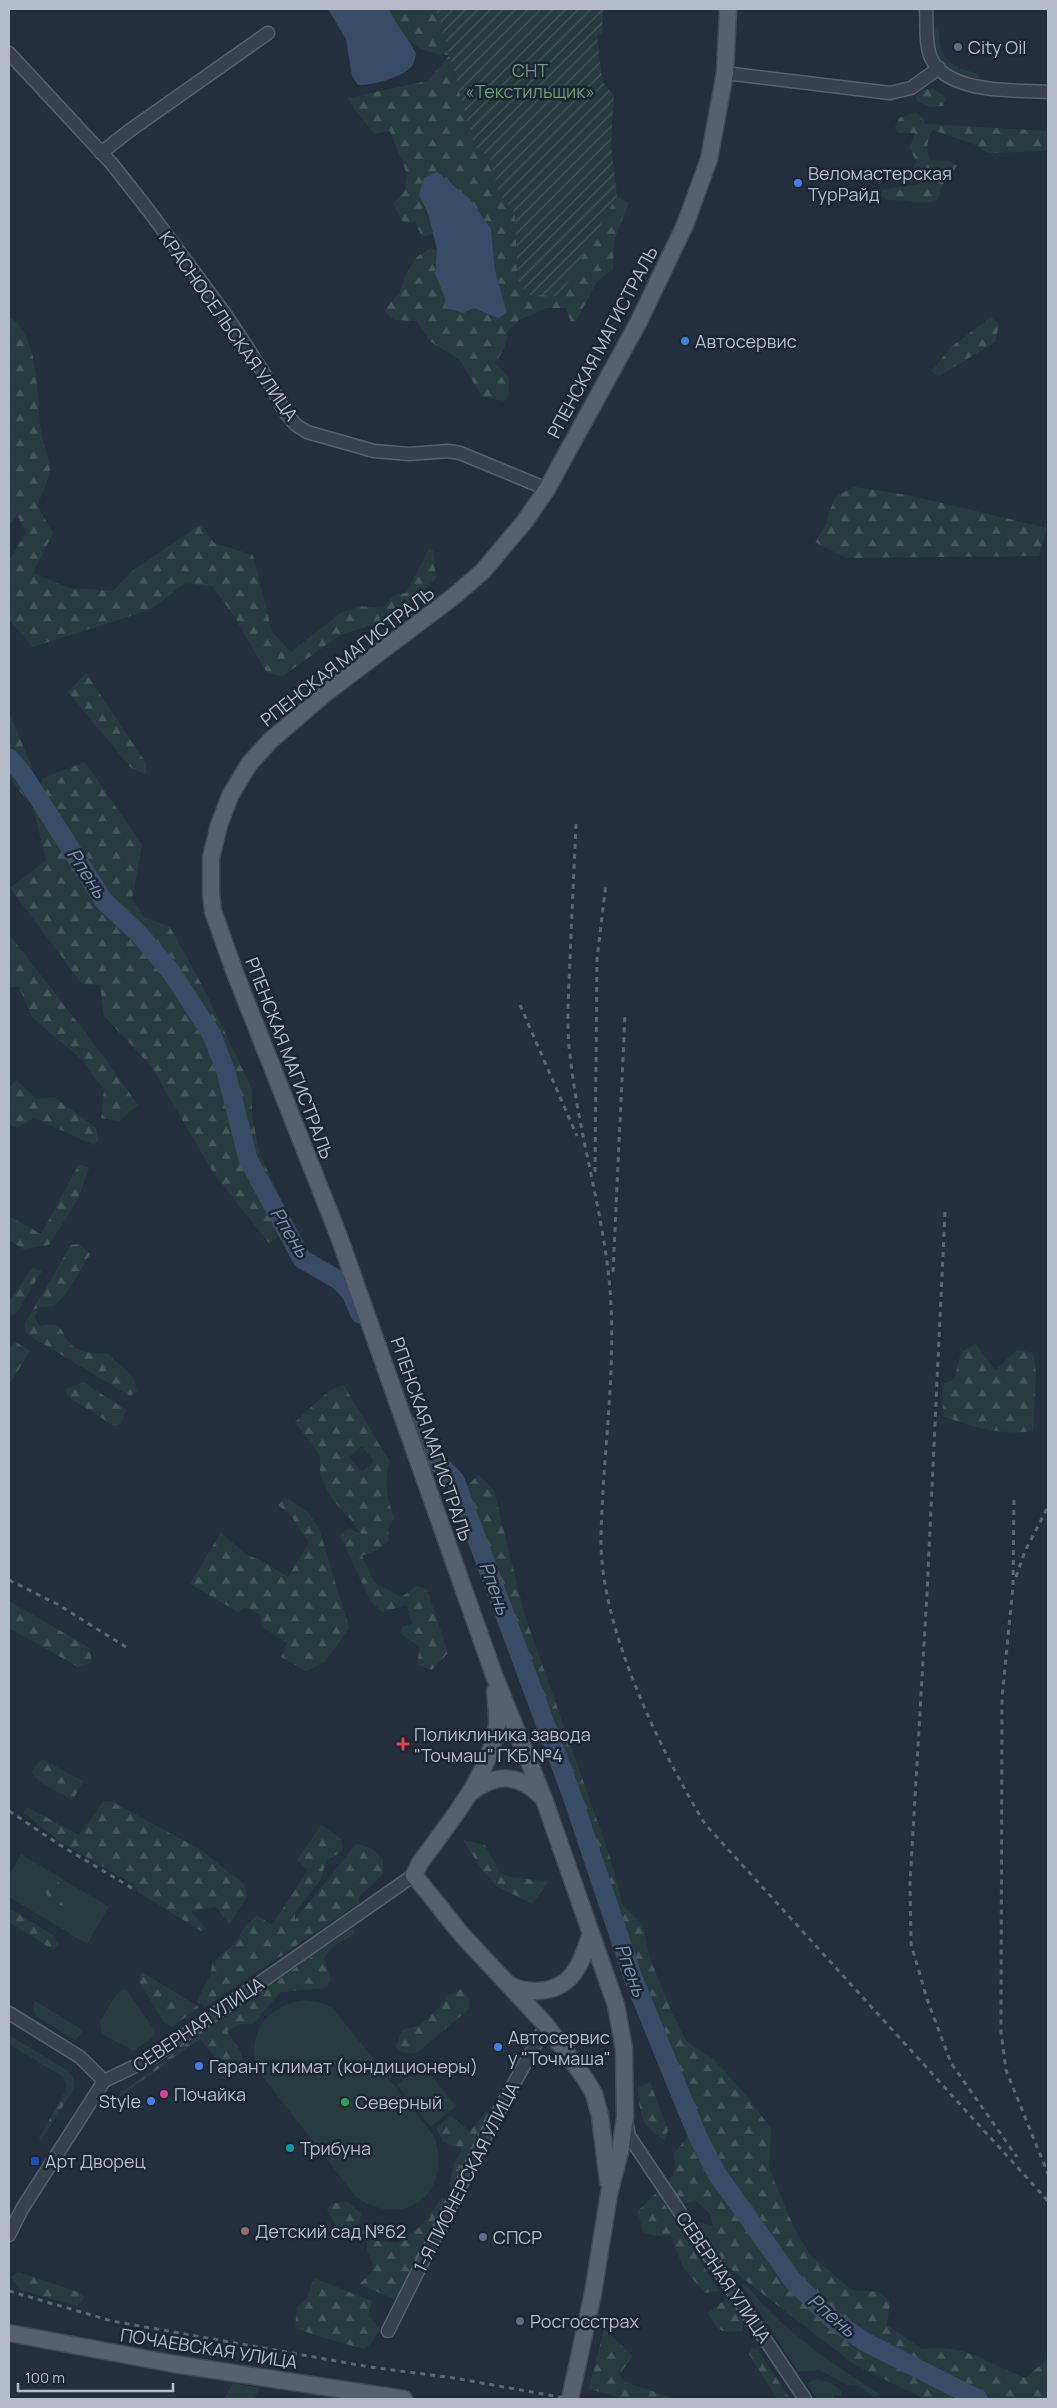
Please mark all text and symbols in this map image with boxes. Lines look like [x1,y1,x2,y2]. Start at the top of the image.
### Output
place label: City Oil [968,35,1027,59]
marker: City Oil [952,41,964,53]
park label: СНТ «Текстильщик» [465,58,595,103]
place label: Веломастерская ТурРайд [808,161,952,206]
marker: Веломастерская ТурРайд [792,177,804,189]
street label: КРАСНОСЕЛЬСКАЯ УЛИЦА [154,226,304,426]
street label: РПЕНСКАЯ МАГИСТРАЛЬ [541,242,663,442]
place label: Автосервис [695,329,797,353]
marker: Автосервис [679,335,691,347]
street label: РПЕНСКАЯ МАГИСТРАЛЬ [255,581,439,731]
water label: Рпень [61,843,113,904]
street label: РПЕНСКАЯ МАГИСТРАЛЬ [240,954,340,1162]
water label: Рпень [264,1202,316,1263]
street label: РПЕНСКАЯ МАГИСТРАЛЬ [386,1334,478,1544]
water label: Рпень [473,1558,517,1619]
place label: Поликлиника завода "Точмаш" ГКБ №4 [414,1722,591,1767]
marker: Поликлиника завода "Точмаш" ГКБ №4 [396,1737,410,1751]
water label: Рпень [609,1940,653,2001]
street label: СЕВЕРНАЯ УЛИЦА [128,1971,269,2077]
place label: Автосервис у "Точмаша" [508,2025,611,2070]
marker: Автосервис у "Точмаша" [492,2041,504,2053]
place label: Гарант климат (кондиционеры) [209,2054,478,2078]
marker: Гарант климат (кондиционеры) [193,2060,205,2072]
street label: 1-Я ПИОНЕРСКАЯ УЛИЦА [408,2078,525,2276]
place label: Почайка [174,2082,246,2106]
marker: Почайка [158,2088,170,2100]
place label: Style [99,2089,141,2113]
place label: Северный [355,2090,442,2114]
marker: Style [145,2095,157,2107]
marker: Северный [339,2096,351,2108]
place label: Трибуна [300,2136,371,2160]
marker: Трибуна [284,2142,296,2154]
place label: Арт Дворец [45,2149,146,2173]
marker: Арт Дворец [29,2155,41,2167]
street label: СЕВЕРНАЯ УЛИЦА [671,2207,777,2348]
place label: Детский сад №62 [255,2219,406,2243]
marker: Детский сад №62 [239,2225,251,2237]
place label: СПСР [493,2225,542,2249]
marker: СПСР [477,2231,489,2243]
water label: Рпень [803,2287,862,2343]
place label: Росгосстрах [530,2309,640,2333]
marker: Росгосстрах [514,2315,526,2327]
street label: ПОЧАЕВСКАЯ УЛИЦА [119,2322,300,2374]
scale bar [18,2360,172,2392]
text: 100 m [25,2367,65,2388]

